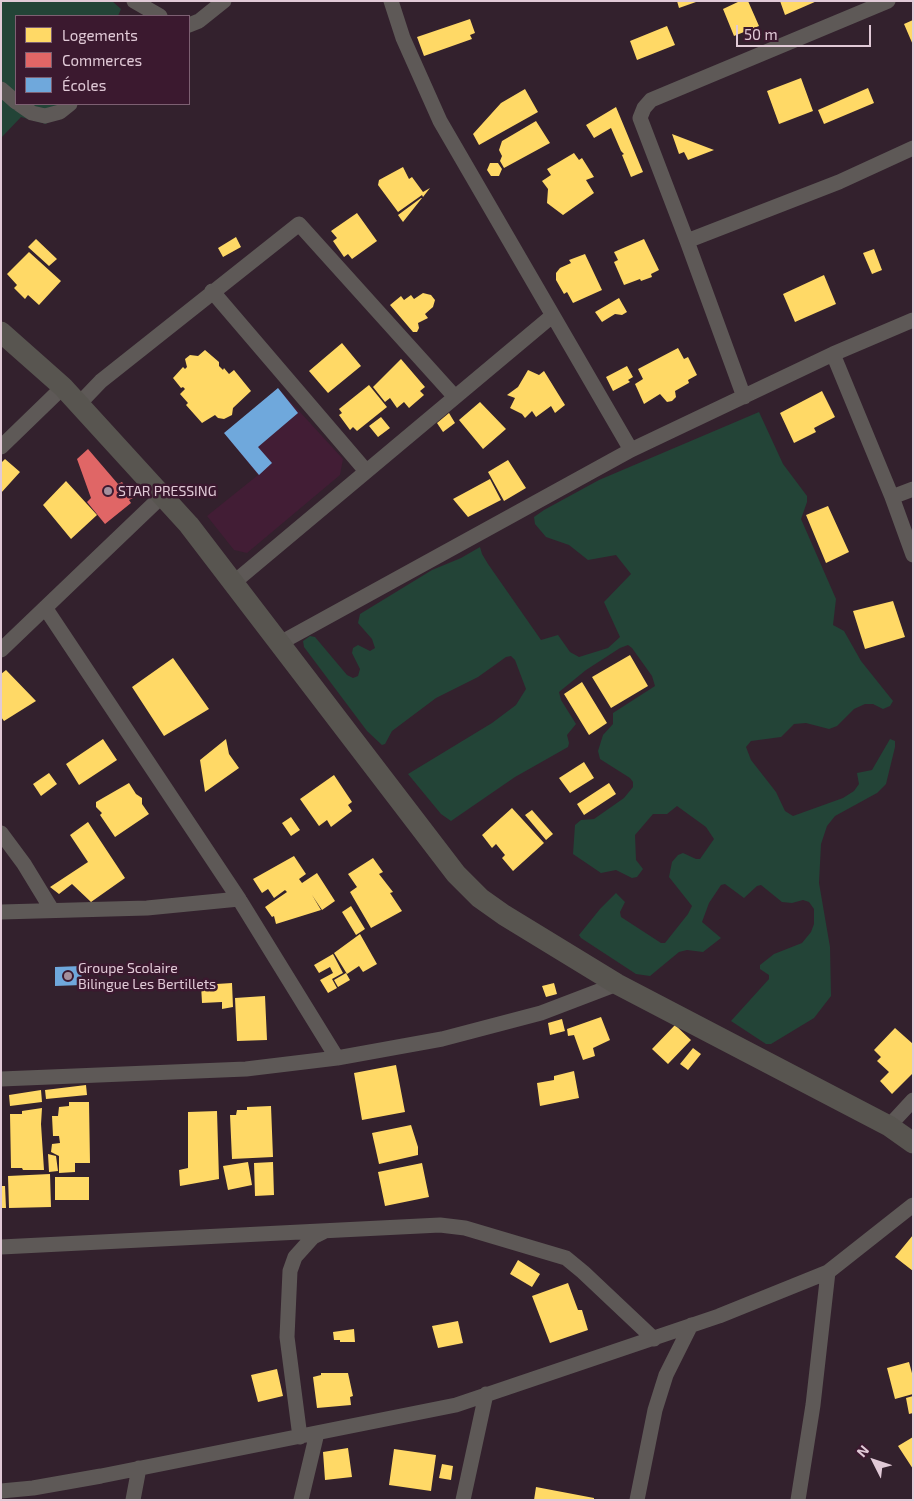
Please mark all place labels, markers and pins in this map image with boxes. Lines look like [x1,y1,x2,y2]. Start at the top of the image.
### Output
place label: STAR PRESSING [118,483,216,499]
marker: STAR PRESSING [102,485,114,497]
place label: Groupe Scolaire Bilingue Les Bertillets [78,960,216,992]
marker: Groupe Scolaire Bilingue Les Bertillets [62,970,74,982]

